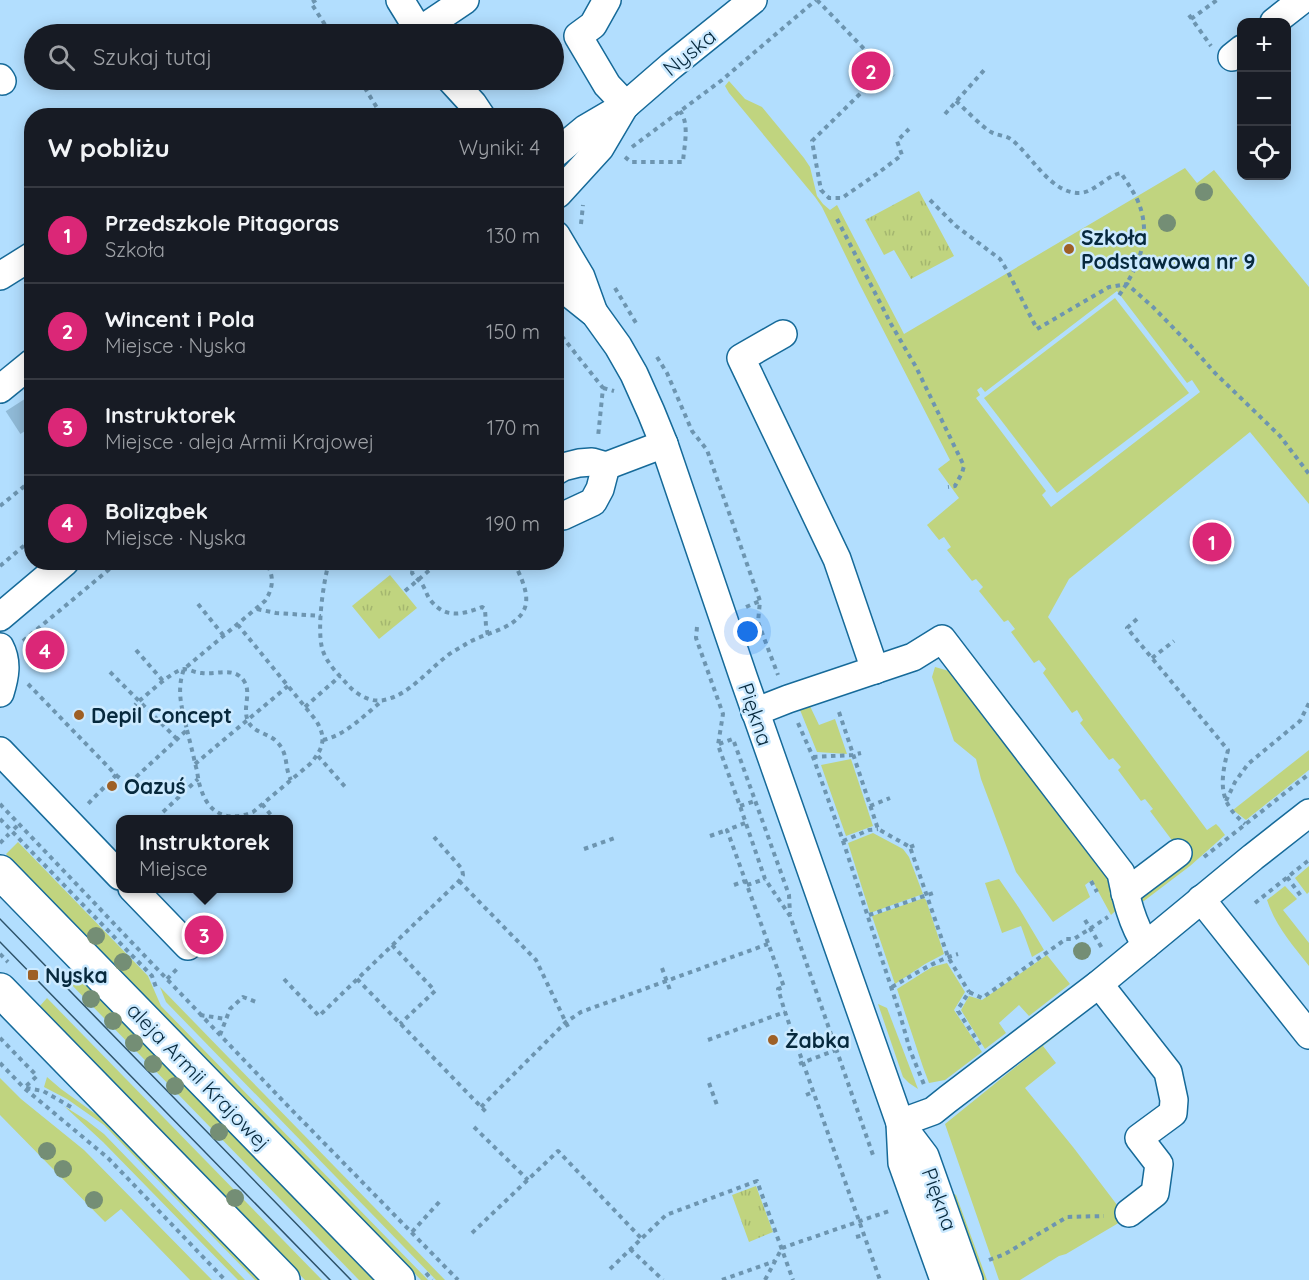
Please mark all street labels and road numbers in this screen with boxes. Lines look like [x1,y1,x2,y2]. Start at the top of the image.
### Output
street label: Nyska [657,23,721,81]
street label: Piękna [733,679,779,749]
street label: aleja Armii Krajowej [122,997,276,1155]
street label: Piękna [917,1164,963,1234]

